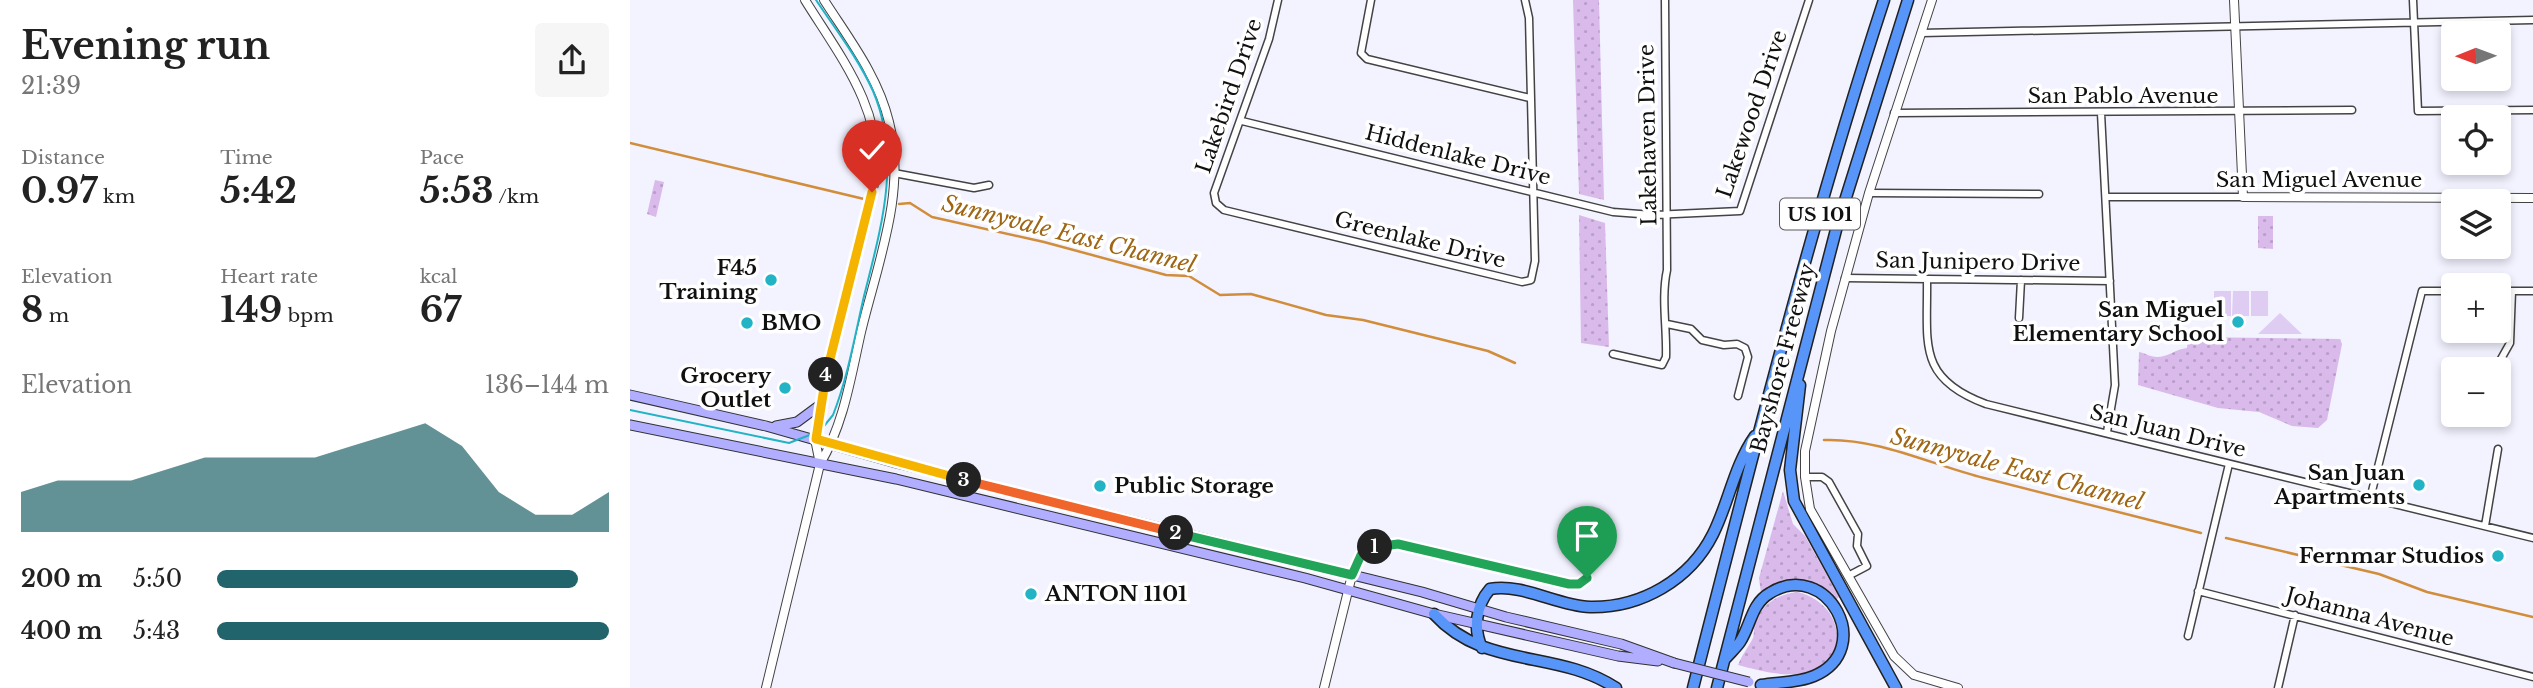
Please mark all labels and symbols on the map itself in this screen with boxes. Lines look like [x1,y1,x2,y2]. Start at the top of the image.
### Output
street label: Lakebird Drive [1190,15,1268,177]
north arrow [2441,21,2511,91]
street label: Lakewood Drive [1711,27,1793,201]
street label: Lakehaven Drive [1633,44,1663,226]
street label: San Pablo Avenue [2028,83,2218,109]
street label: Hiddenlake Drive [1363,119,1553,191]
pin [842,120,902,192]
street label: San Miguel Avenue [2216,167,2422,193]
water label: Sunnyvale East Channel [939,189,1200,279]
road number: US 101 [1780,198,1860,230]
street label: Greenlake Drive [1332,206,1508,274]
street label: San Junipero Drive [1875,247,2081,277]
place label: F45 Training [659,255,758,305]
street label: Bayshore Freeway [1745,260,1821,456]
marker: F45 Training [763,272,779,288]
place label: San Miguel Elementary School [2012,297,2225,347]
place label: BMO [761,310,821,336]
marker: San Miguel Elementary School [2230,314,2246,330]
marker: BMO [739,315,755,331]
pin: 4 [808,358,844,392]
place label: Grocery Outlet [680,363,771,413]
marker: Grocery Outlet [777,380,793,396]
street label: San Juan Drive [2087,399,2249,463]
water label: Sunnyvale East Channel [1887,422,2147,516]
place label: San Juan Apartments [2273,460,2405,510]
pin: 3 [946,462,982,498]
place label: Public Storage [1114,473,1274,499]
marker: San Juan Apartments [2411,477,2427,493]
marker: Public Storage [1092,478,1108,494]
pin [1557,506,1617,578]
pin: 2 [1158,516,1194,550]
pin: 1 [1358,530,1392,564]
place label: Fernmar Studios [2299,543,2484,569]
marker: Fernmar Studios [2490,548,2506,564]
place label: ANTON 1101 [1044,581,1187,607]
street label: Johanna Avenue [2280,581,2457,652]
marker: ANTON 1101 [1023,586,1039,602]

